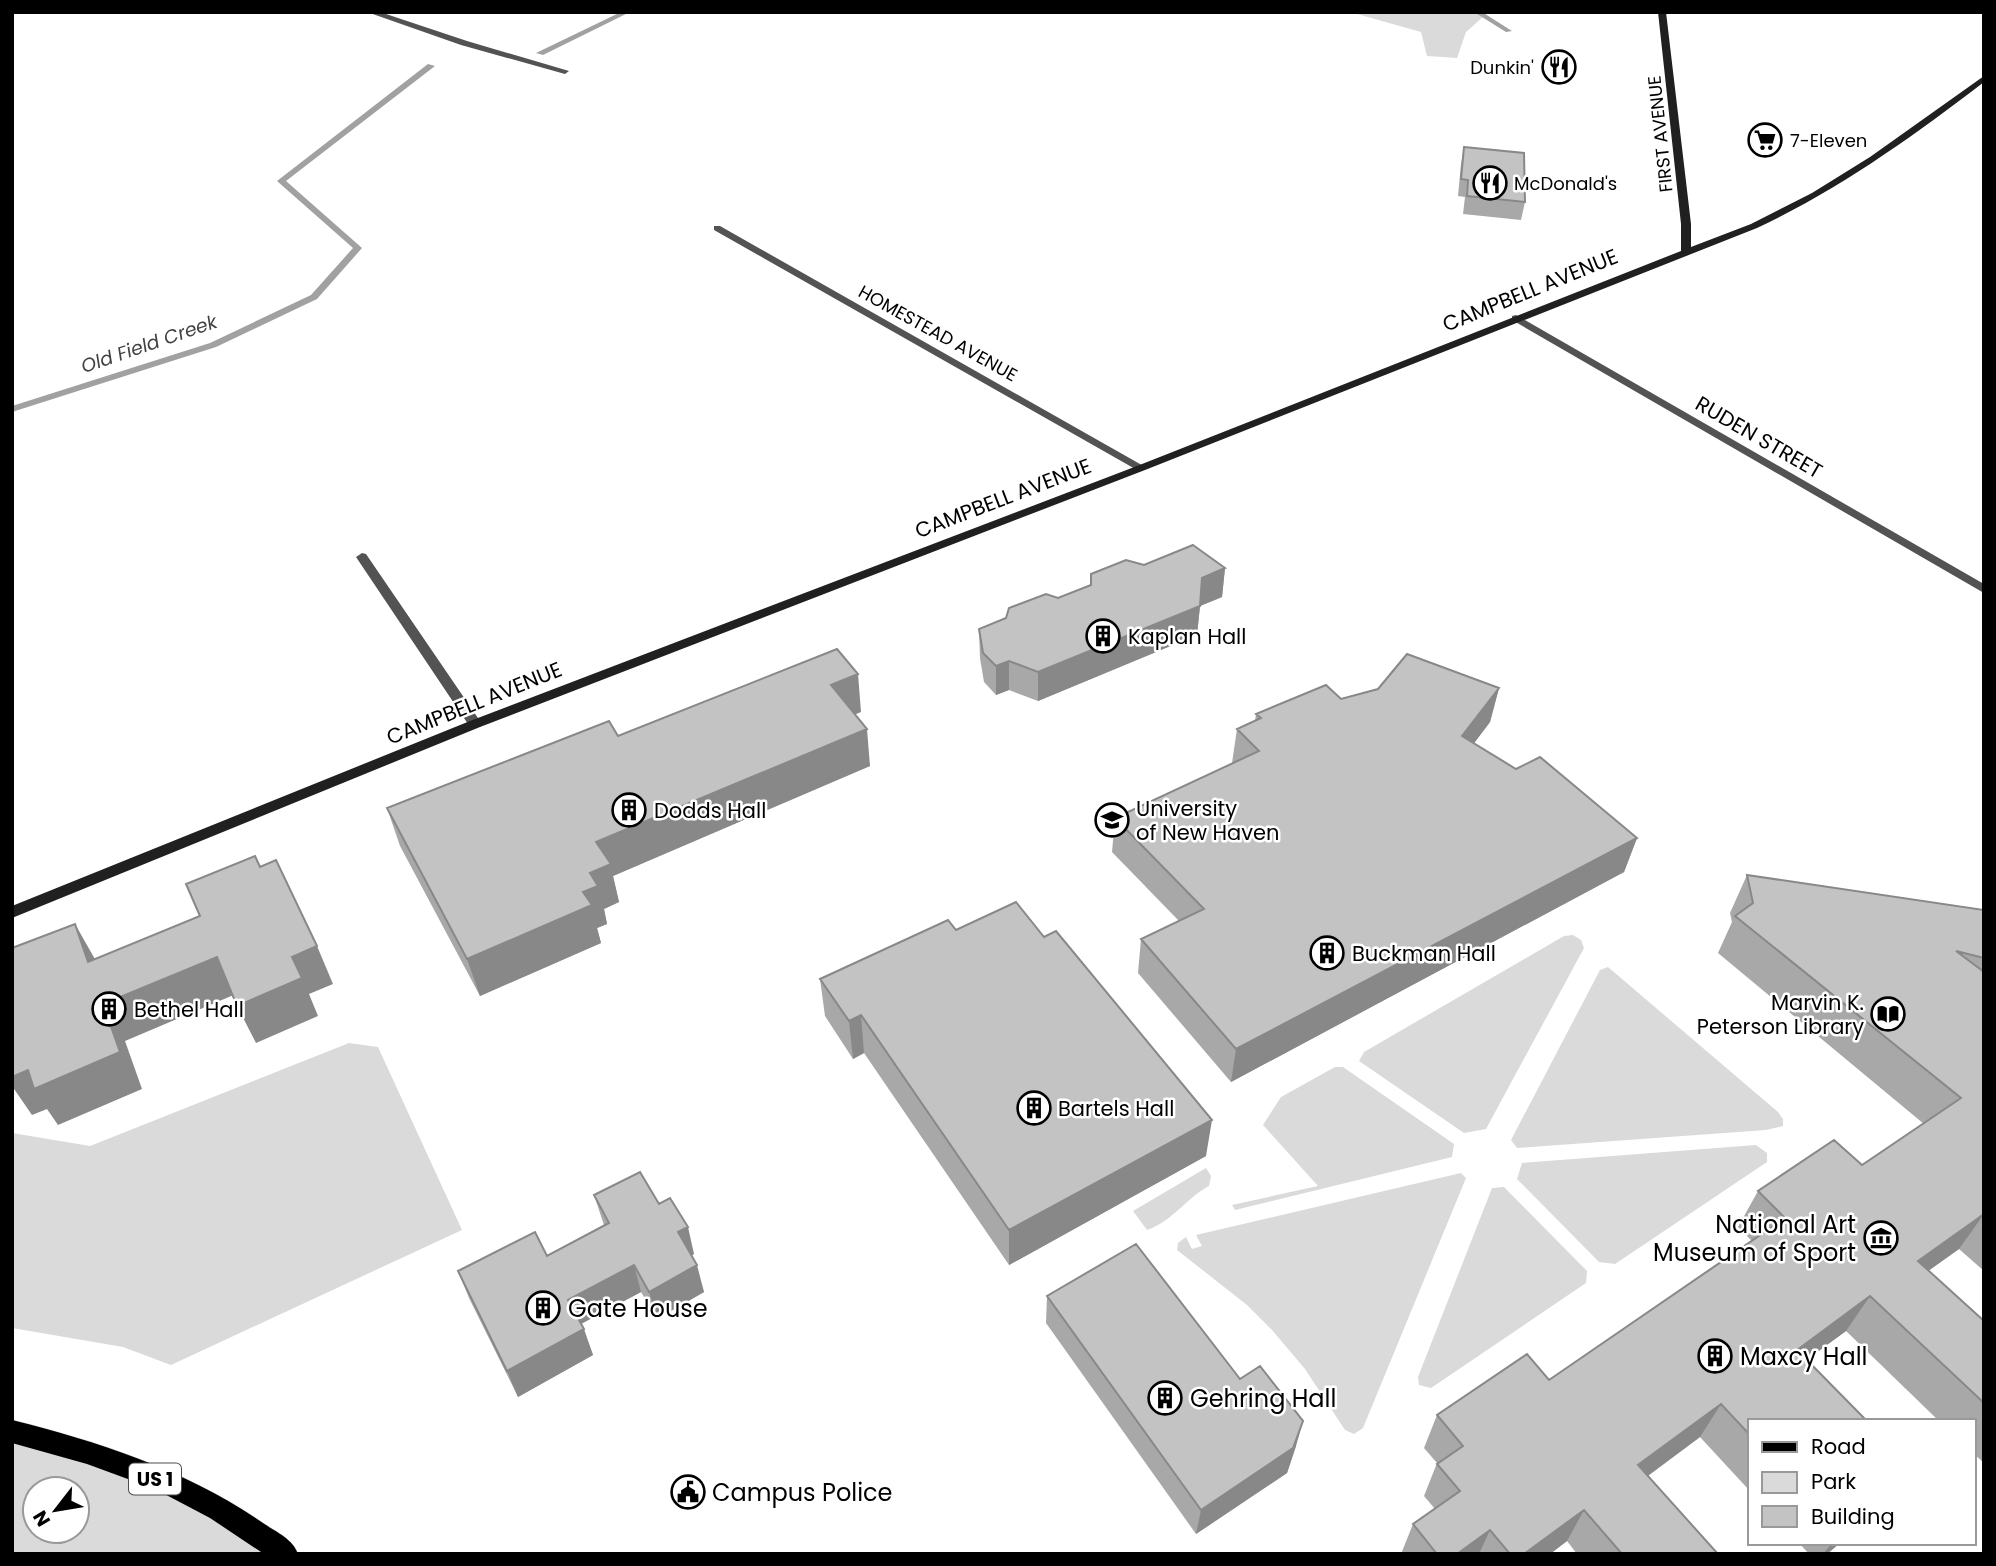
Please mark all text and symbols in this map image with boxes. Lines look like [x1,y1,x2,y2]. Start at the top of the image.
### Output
restaurant icon: Dunkin' [1540,48,1578,86]
place label: Dunkin' [1470,55,1534,80]
street label: FIRST AVENUE [1641,74,1679,194]
supermarket icon: 7-Eleven [1746,121,1784,159]
place label: 7-Eleven [1790,128,1867,153]
restaurant icon: McDonald's [1471,164,1509,202]
place label: McDonald's [1514,171,1617,196]
street label: CAMPBELL AVENUE [1438,242,1622,338]
street label: HOMESTEAD AVENUE [854,279,1022,387]
water label: Old Field Creek [77,308,222,380]
street label: RUDEN STREET [1690,389,1828,485]
street label: CAMPBELL AVENUE [911,451,1095,545]
building icon: Kaplan Hall [1084,617,1122,655]
place label: Kaplan Hall [1128,622,1246,651]
street label: CAMPBELL AVENUE [382,655,566,751]
building icon: Dodds Hall [610,791,648,829]
place label: University of New Haven [1136,794,1280,847]
place label: Dodds Hall [654,796,766,825]
school or university icon: University of New Haven [1093,801,1131,839]
building icon: Buckman Hall [1308,934,1346,972]
place label: Buckman Hall [1352,939,1496,968]
place label: Marvin K. Peterson Library [1697,988,1864,1041]
building icon: Bethel Hall [90,990,128,1028]
place label: Bethel Hall [134,995,244,1024]
library icon: Marvin K. Peterson Library [1869,995,1907,1033]
building icon: Bartels Hall [1015,1089,1053,1127]
place label: Bartels Hall [1058,1094,1174,1123]
place label: National Art Museum of Sport [1653,1208,1856,1269]
museum icon: National Art Museum of Sport [1862,1219,1900,1257]
building icon: Gate House [524,1289,562,1327]
place label: Gate House [568,1292,708,1325]
building icon: Maxcy Hall [1696,1337,1734,1375]
place label: Maxcy Hall [1740,1340,1868,1373]
building icon: Gehring Hall [1146,1379,1184,1417]
place label: Gehring Hall [1190,1382,1336,1415]
legend [1748,1419,1975,1545]
text: Road [1811,1432,1866,1461]
road number: US 1 [129,1464,181,1494]
text: Park [1811,1467,1856,1496]
public building icon: Campus Police [669,1473,707,1511]
north arrow [21,1475,91,1545]
place label: Campus Police [712,1476,893,1509]
text: Building [1811,1502,1895,1531]
text: N [27,1505,57,1532]

